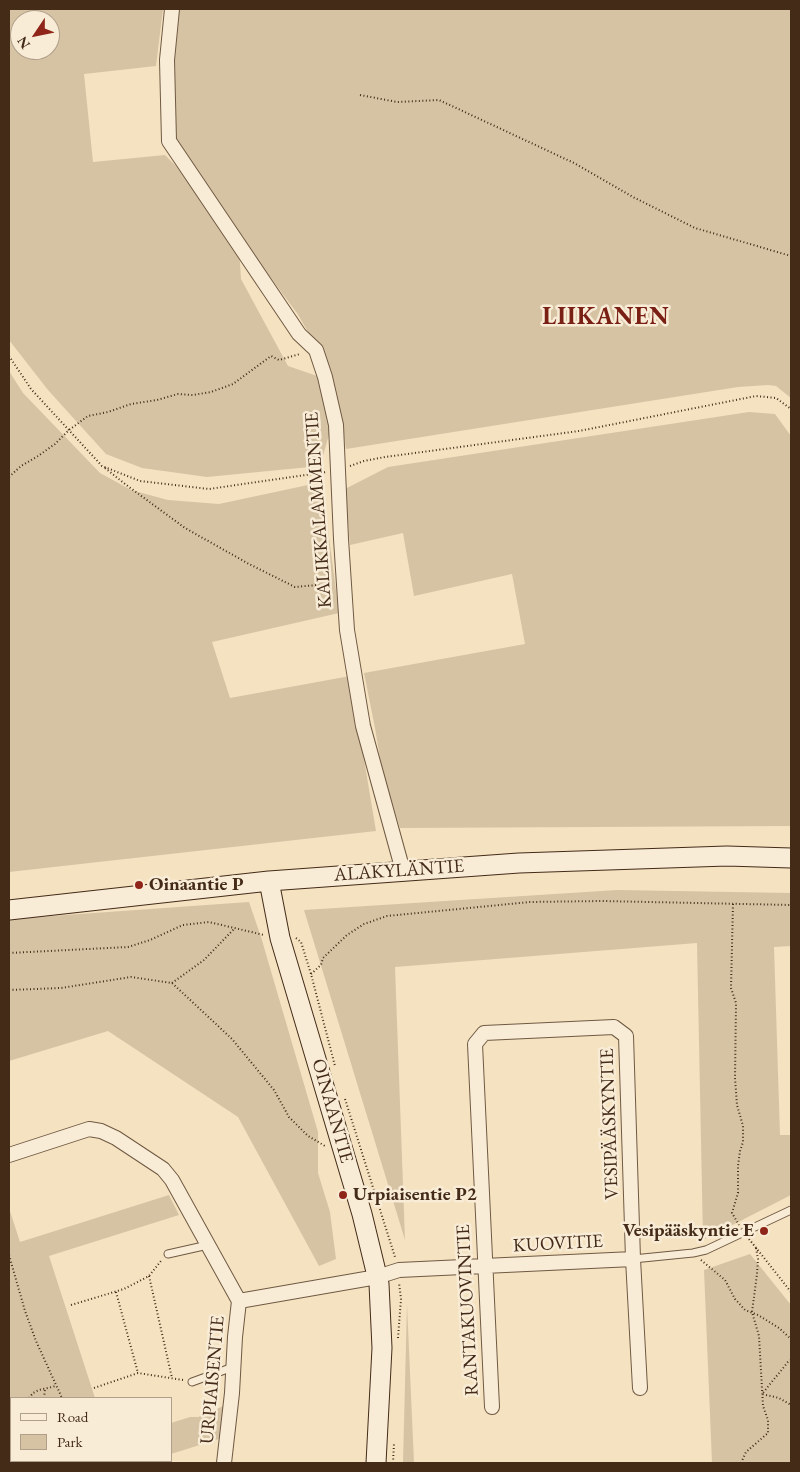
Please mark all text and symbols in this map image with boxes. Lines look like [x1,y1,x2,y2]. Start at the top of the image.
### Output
north arrow [10,10,60,60]
text: N [13,33,34,53]
district label: LIIKANEN [541,303,671,331]
street label: KALIKKALAMMENTIE [301,411,337,609]
street label: ALAKYLÄNTIE [333,855,465,887]
place label: Oinaantie P [149,874,244,896]
marker: Oinaantie P [133,879,145,891]
street label: VESIPÄÄSKYNTIE [596,1048,624,1200]
street label: OINAANTIE [306,1056,358,1166]
place label: Urpiaisentie P2 [353,1184,477,1206]
marker: Urpiaisentie P2 [337,1189,349,1201]
place label: Vesipääskyntie E [623,1220,754,1242]
street label: RANTAKUOVINTIE [452,1224,484,1396]
marker: Vesipääskyntie E [758,1225,770,1237]
street label: KUOVITIE [513,1230,603,1258]
street label: URPIAISENTIE [196,1315,230,1445]
legend [10,1397,172,1462]
text: Road [57,1407,88,1426]
text: Park [57,1432,83,1451]

